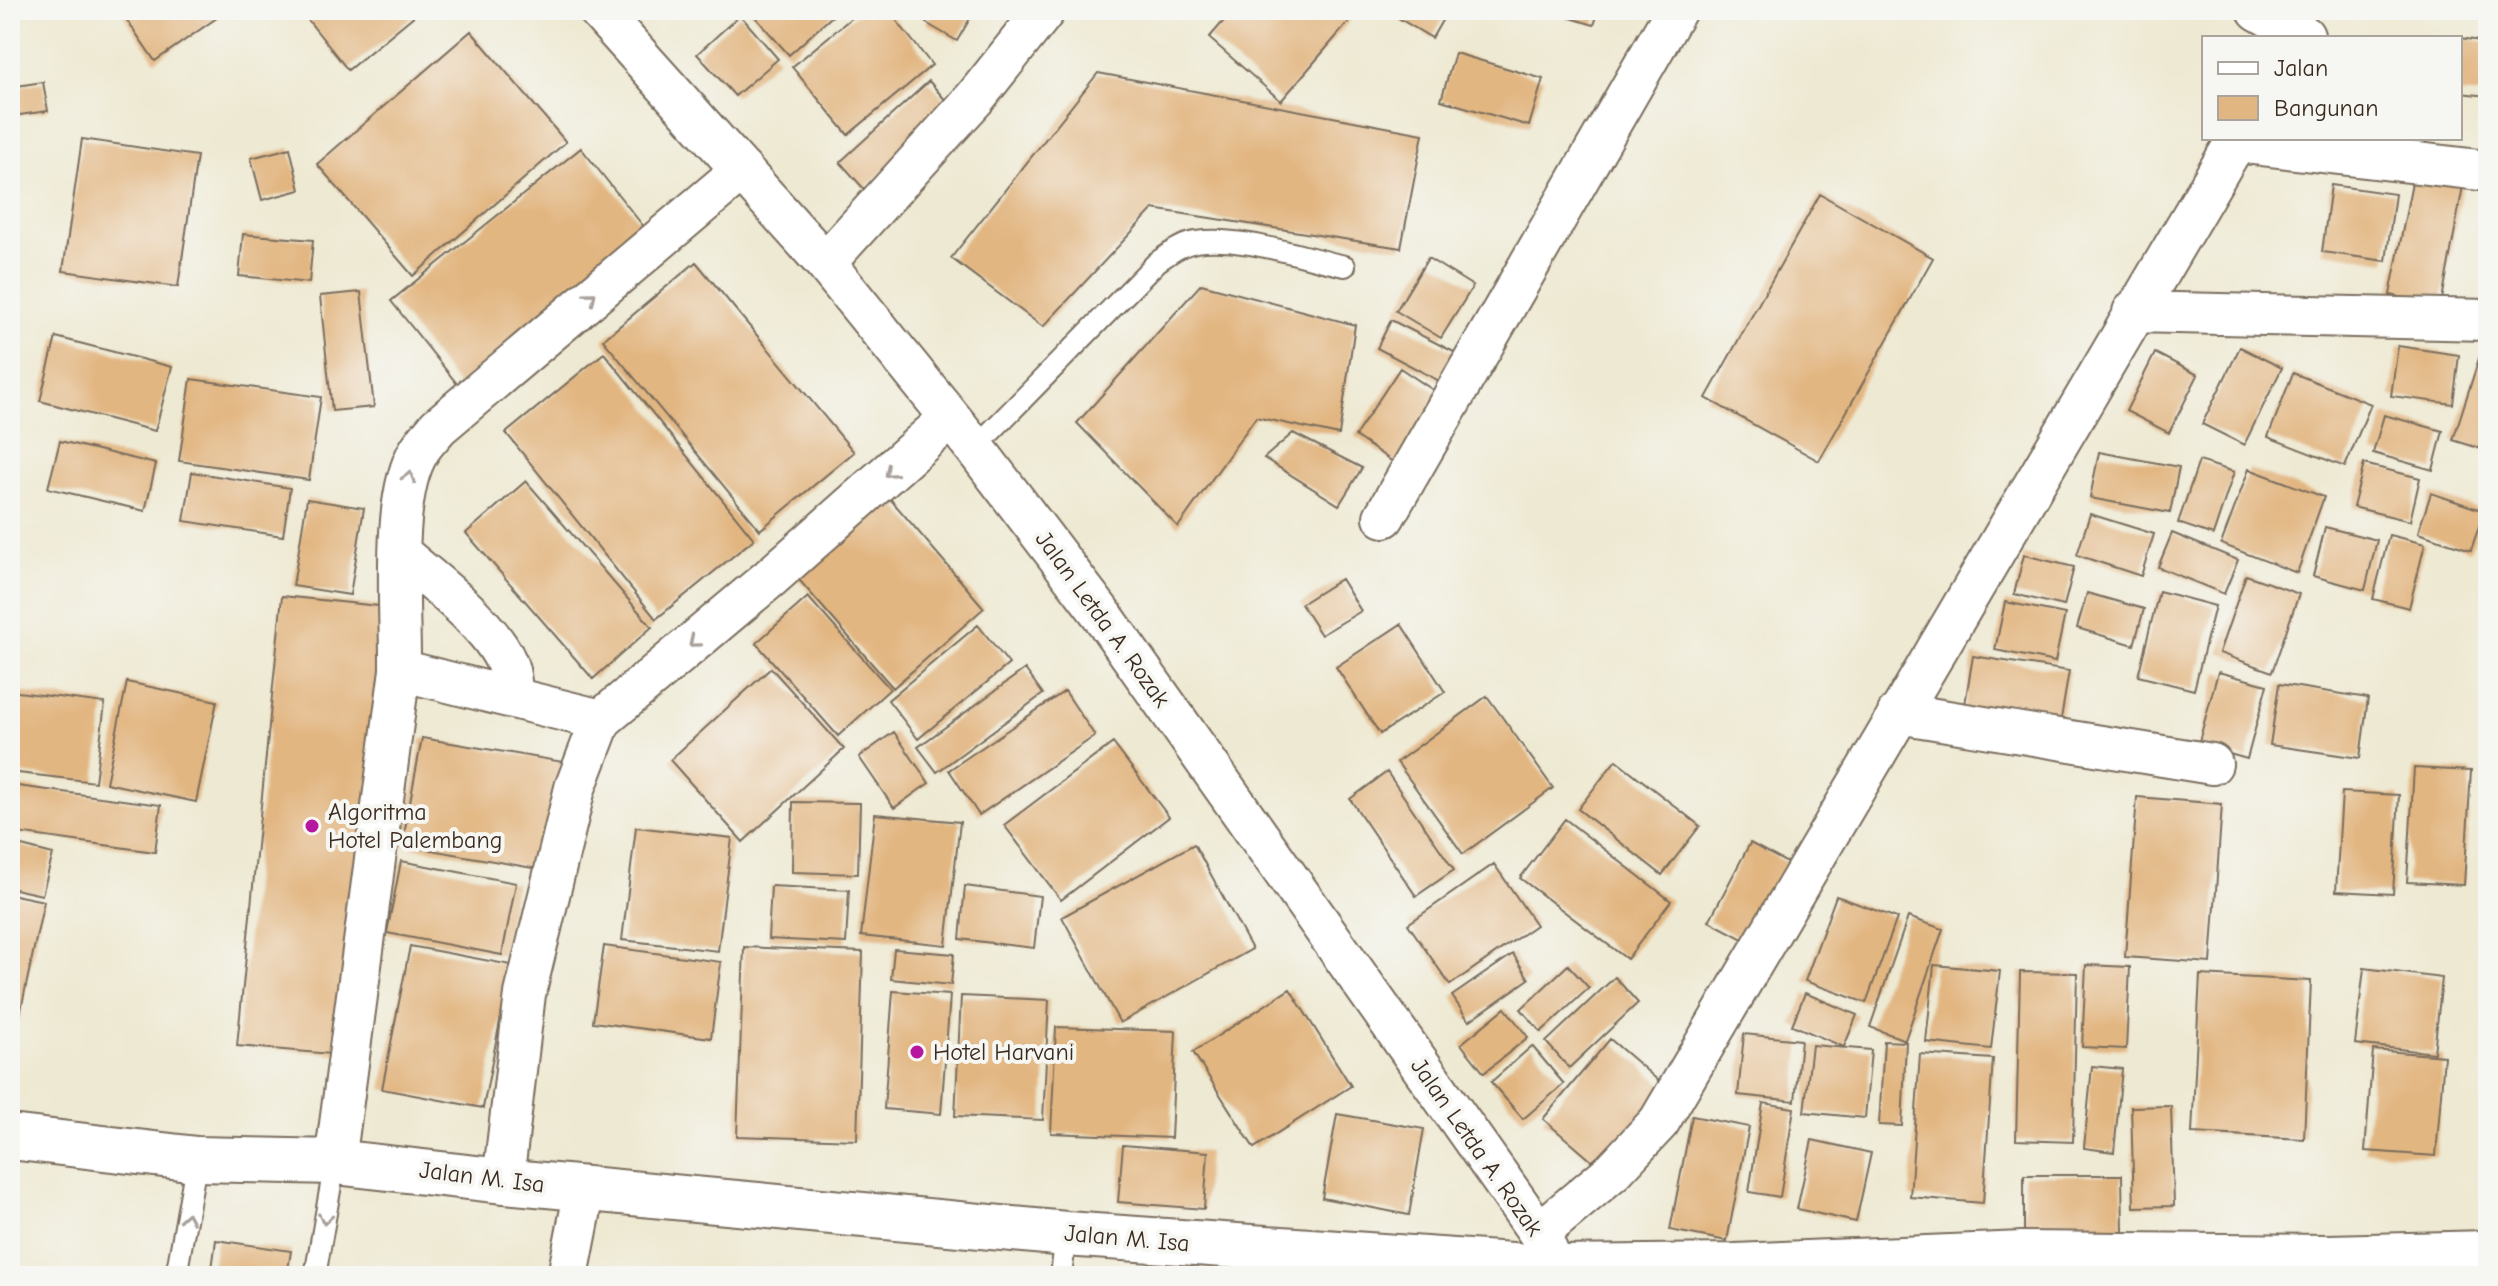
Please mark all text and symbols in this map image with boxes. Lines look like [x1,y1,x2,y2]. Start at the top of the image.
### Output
legend [2202,36,2462,140]
text: Jalan [2274,54,2328,82]
text: Bangunan [2274,94,2378,122]
one-way arrow [582,292,597,307]
one-way arrow [885,462,900,477]
one-way arrow [400,471,416,485]
street label: Jalan Letda A. Rozak [1030,526,1176,713]
one-way arrow [688,632,703,647]
place label: Algoritma Hotel Palembang [328,798,502,854]
marker: Algoritma Hotel Palembang [303,817,321,835]
place label: Hotel Harvani [933,1038,1074,1066]
marker: Hotel Harvani [908,1043,926,1061]
street label: Jalan Letda A. Rozak [1405,1053,1549,1242]
street label: Jalan M. Isa [418,1155,546,1199]
one-way arrow [177,1211,194,1224]
one-way arrow [318,1212,335,1226]
street label: Jalan M. Isa [1063,1219,1191,1257]

